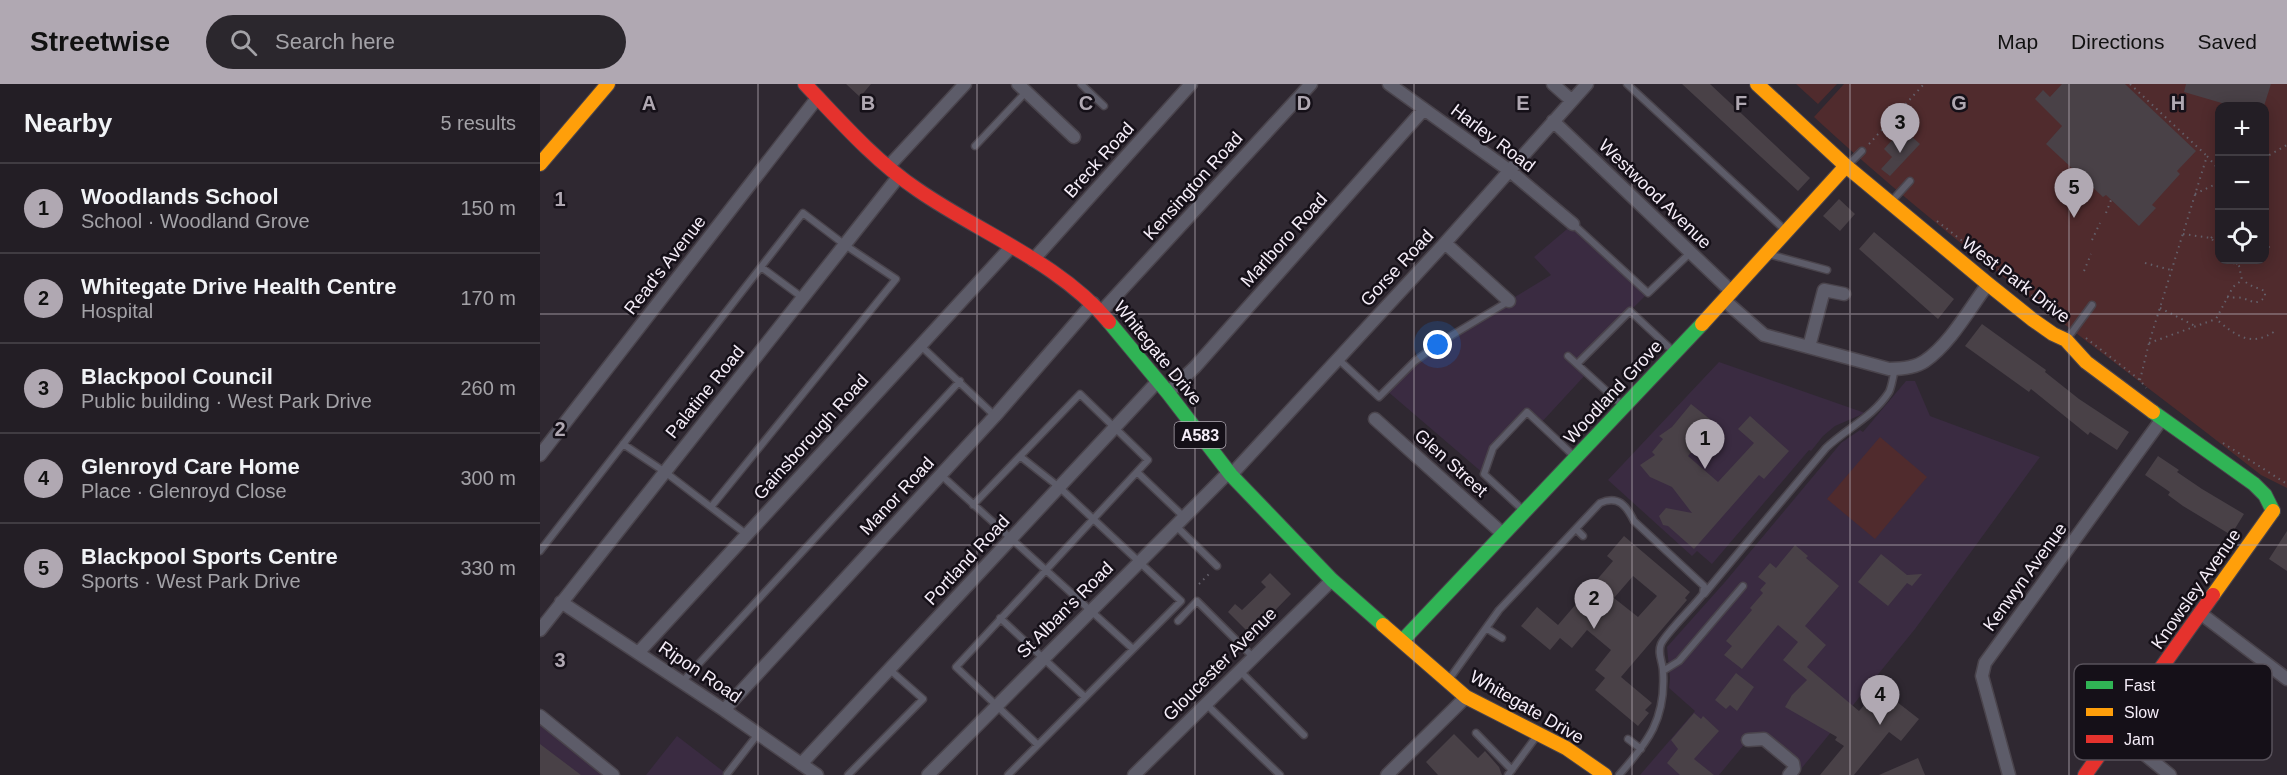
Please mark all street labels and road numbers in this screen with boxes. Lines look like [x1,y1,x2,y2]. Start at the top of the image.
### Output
street label: Harley Road [1447,100,1539,176]
street label: Breck Road [1060,118,1138,202]
street label: Kensington Road [1139,128,1247,244]
street label: Westwood Avenue [1595,135,1715,253]
street label: Marlboro Road [1237,189,1331,291]
street label: Read's Avenue [620,211,710,319]
street label: Gorse Road [1357,226,1437,310]
street label: West Park Drive [1958,233,2074,327]
street label: Whitegate Drive [1110,297,1206,409]
street label: Woodland Grove [1560,336,1666,448]
street label: Palatine Road [662,342,748,442]
street label: Gainsborough Road [750,370,872,504]
road number: A583 [1174,422,1226,448]
street label: Glen Street [1410,425,1492,501]
street label: Manor Road [856,453,938,539]
street label: Portland Road [920,511,1014,609]
street label: Kenwyn Avenue [1979,519,2071,635]
street label: Knowsley Avenue [2147,525,2245,653]
street label: St Alban's Road [1013,558,1117,662]
street label: Gloucester Avenue [1159,603,1281,725]
street label: Ripon Road [655,637,745,707]
street label: Whitegate Drive [1467,666,1587,748]

